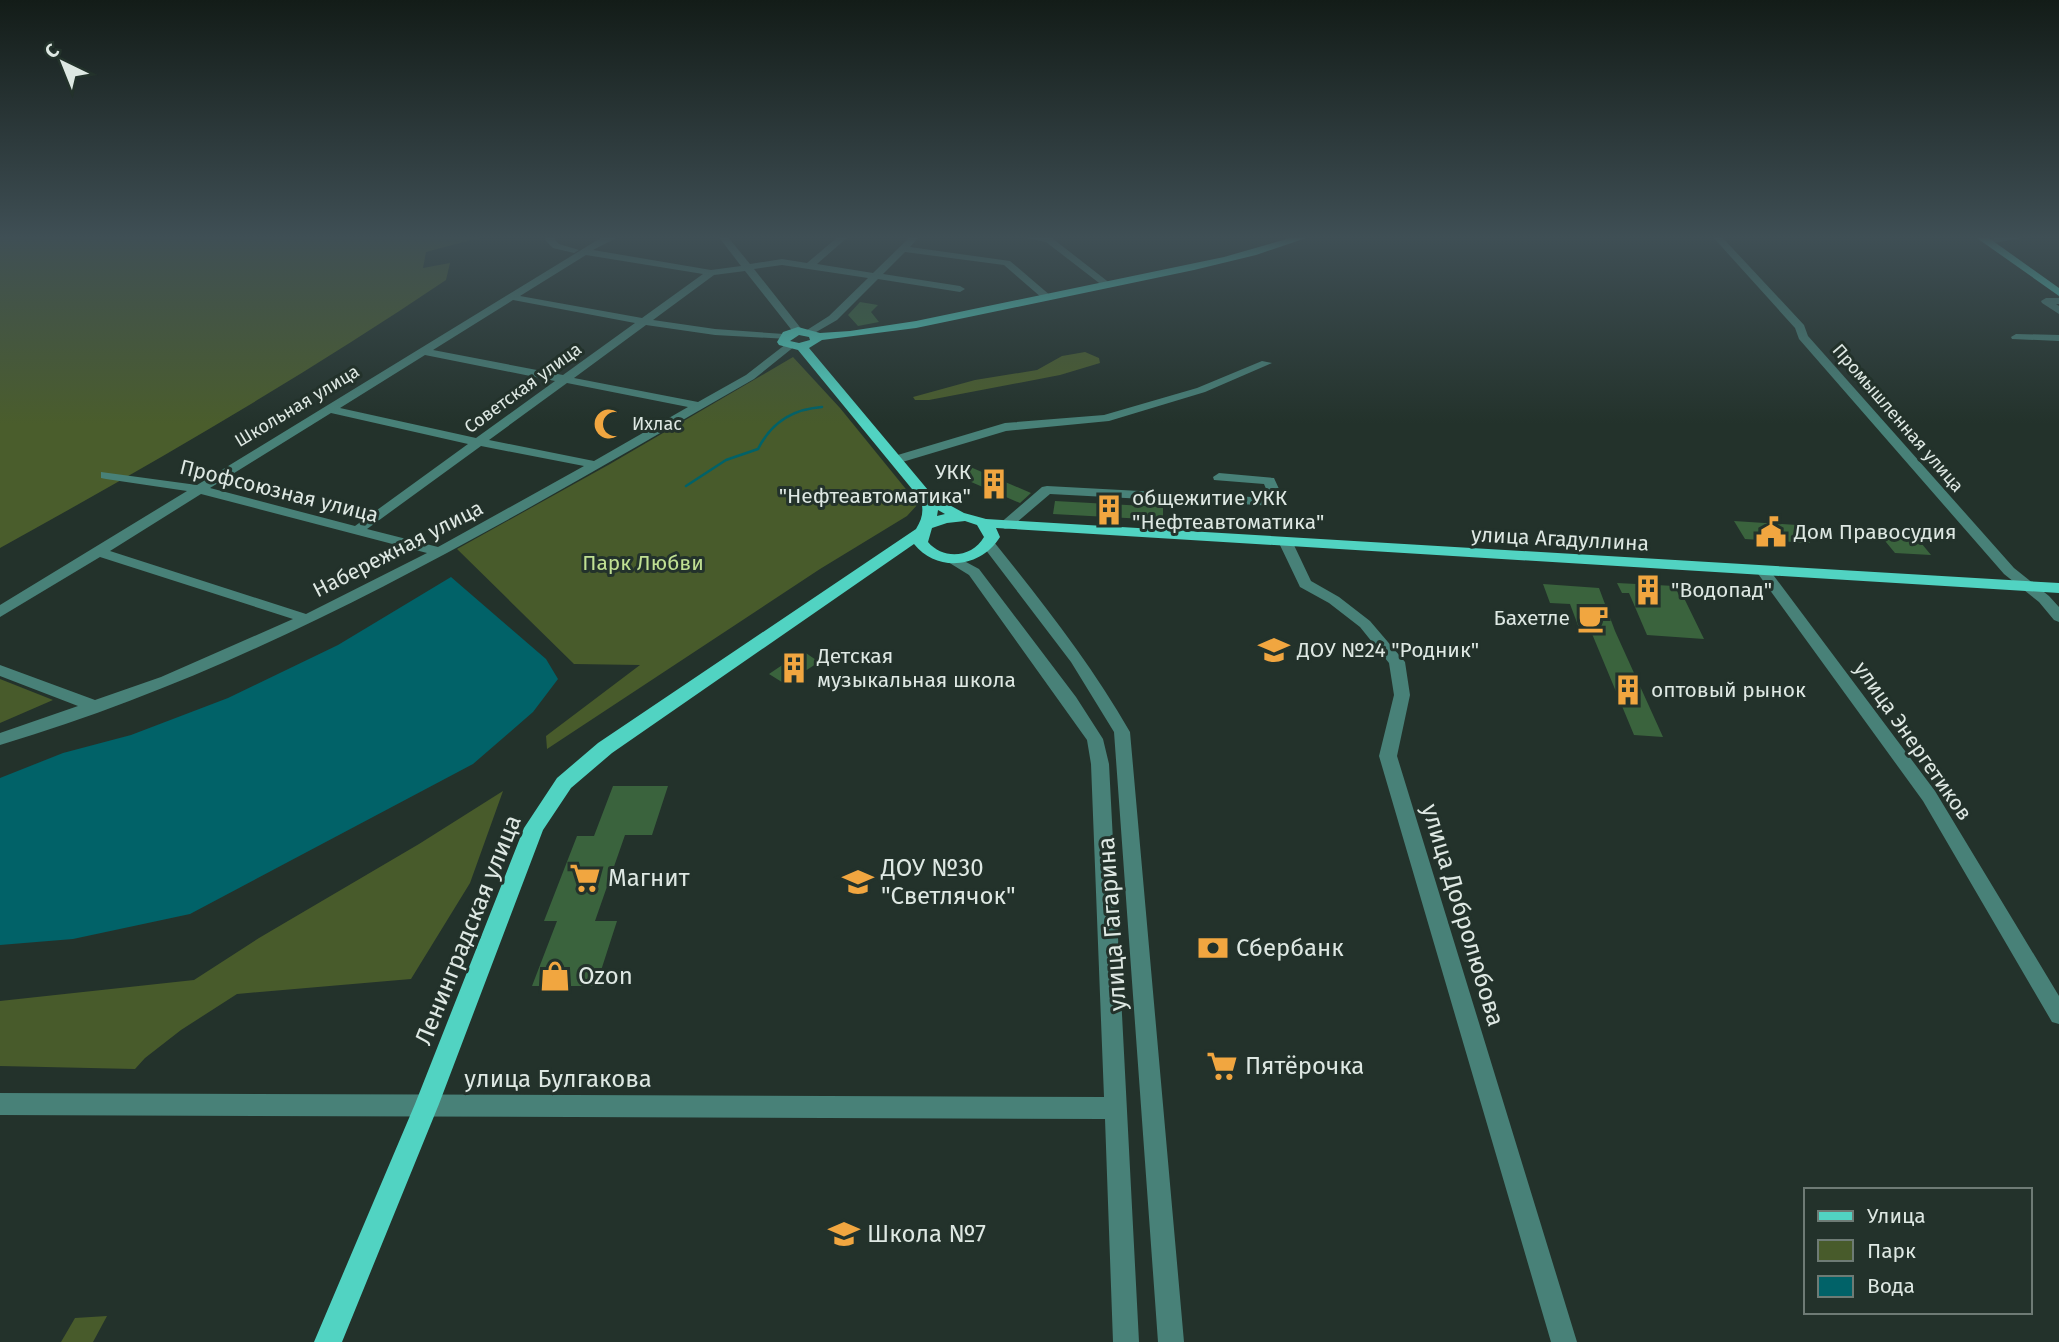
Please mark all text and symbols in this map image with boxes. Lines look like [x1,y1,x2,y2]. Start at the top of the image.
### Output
north arrow [28,28,98,98]
text: С [40,39,64,63]
street label: Советская улица [460,338,586,438]
street label: Промышленная улица [1828,339,1968,497]
street label: Школьная улица [231,360,363,452]
mosque icon: Ихлас [592,407,626,441]
place label: Ихлас [632,413,682,435]
street label: Профсоюзная улица [177,454,381,528]
place label: УКК "Нефтеавтоматика" [779,459,972,509]
building icon: УКК "Нефтеавтоматика" [977,467,1011,501]
place label: общежитие УКК "Нефтеавтоматика" [1132,485,1324,535]
building icon: общежитие УКК "Нефтеавтоматика" [1092,493,1126,527]
street label: Набережная улица [308,495,488,603]
public building icon: Дом Правосудия [1754,515,1788,549]
place label: Дом Правосудия [1793,519,1957,545]
street label: улица Агадуллина [1470,521,1650,557]
park label: Парк Любви [582,550,704,576]
building icon: "Водопад" [1631,573,1665,607]
place label: "Водопад" [1671,577,1772,603]
cafe icon: Бахетле [1576,601,1610,635]
place label: Бахетле [1494,605,1570,631]
school or university icon: ДОУ №24 "Родник" [1257,633,1291,667]
place label: ДОУ №24 "Родник" [1296,637,1479,663]
place label: Детская музыкальная школа [816,643,1016,693]
building icon: Детская музыкальная школа [777,651,811,685]
street label: улица Энергетиков [1848,657,1978,825]
building icon: оптовый рынок [1611,673,1645,707]
place label: оптовый рынок [1651,677,1806,703]
street label: улица Добролюбова [1416,801,1510,1029]
street label: Ленинградская улица [409,811,527,1049]
street label: улица Гагарина [1092,836,1132,1012]
place label: ДОУ №30 "Светлячок" [880,854,1016,910]
supermarket icon: Магнит [568,861,602,895]
place label: Магнит [608,864,690,892]
school or university icon: ДОУ №30 "Светлячок" [841,865,875,899]
bank icon: Сбербанк [1196,931,1230,965]
place label: Сбербанк [1236,934,1344,962]
shop icon: Ozon [538,959,572,993]
place label: Ozon [578,962,633,990]
supermarket icon: Пятёрочка [1205,1049,1239,1083]
place label: Пятёрочка [1245,1052,1364,1080]
street label: улица Булгакова [464,1065,652,1093]
legend [1804,1188,2031,1314]
text: Улица [1867,1203,1926,1229]
school or university icon: Школа №7 [827,1217,861,1251]
place label: Школа №7 [867,1220,986,1248]
text: Парк [1867,1238,1916,1264]
text: Вода [1867,1273,1915,1299]

